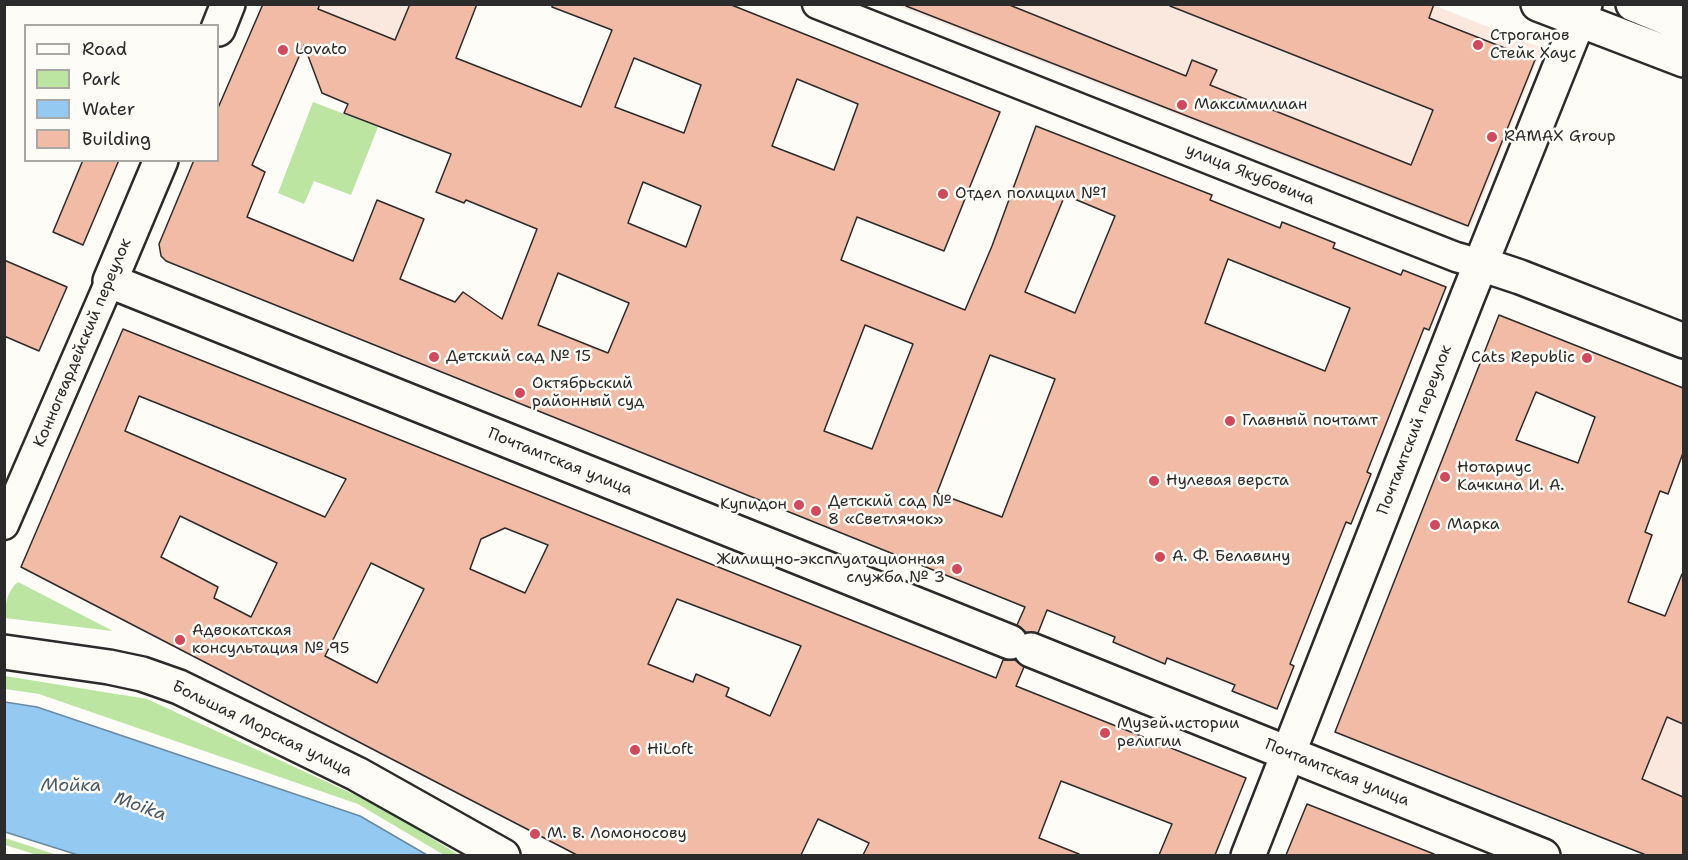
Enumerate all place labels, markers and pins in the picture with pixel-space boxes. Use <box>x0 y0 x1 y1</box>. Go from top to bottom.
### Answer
place label: Строганов Стейк Хаус <box>1490 26 1577 64</box>
marker: Строганов Стейк Хаус <box>1471 38 1485 52</box>
place label: Lovato <box>295 40 347 60</box>
marker: Lovato <box>276 43 290 57</box>
place label: Максимилиан <box>1194 95 1307 115</box>
marker: Максимилиан <box>1175 98 1189 112</box>
place label: RAMAX Group <box>1504 127 1616 147</box>
marker: RAMAX Group <box>1485 130 1499 144</box>
place label: Отдел полиции №1 <box>955 184 1107 204</box>
marker: Отдел полиции №1 <box>936 187 950 201</box>
place label: Детский сад № 15 <box>446 347 591 367</box>
place label: Cats Republic <box>1471 348 1575 368</box>
marker: Детский сад № 15 <box>427 350 441 364</box>
marker: Cats Republic <box>1580 351 1594 365</box>
place label: Октябрьский районный суд <box>532 374 644 412</box>
marker: Октябрьский районный суд <box>513 386 527 400</box>
place label: Главный почтамт <box>1242 411 1378 431</box>
marker: Главный почтамт <box>1223 414 1237 428</box>
place label: Нотариус Качкина И. А. <box>1457 458 1564 496</box>
marker: Нотариус Качкина И. А. <box>1438 470 1452 484</box>
place label: Нулевая верста <box>1166 471 1289 491</box>
marker: Нулевая верста <box>1147 474 1161 488</box>
place label: Детский сад № 8 «Светлячок» <box>828 492 951 530</box>
place label: Купидон <box>720 495 787 515</box>
marker: Купидон <box>792 498 806 512</box>
marker: Детский сад № 8 «Светлячок» <box>809 504 823 518</box>
place label: Марка <box>1447 515 1500 535</box>
marker: Марка <box>1428 518 1442 532</box>
place label: А. Ф. Белавину <box>1172 547 1290 567</box>
place label: Жилищно-эксплуатационная служба № 3 <box>717 550 945 588</box>
marker: А. Ф. Белавину <box>1153 550 1167 564</box>
marker: Жилищно-эксплуатационная служба № 3 <box>950 562 964 576</box>
place label: Адвокатская консультация № 95 <box>192 621 350 659</box>
marker: Адвокатская консультация № 95 <box>173 633 187 647</box>
place label: Музей истории религии <box>1117 714 1239 752</box>
marker: Музей истории религии <box>1098 726 1112 740</box>
place label: HiLoft <box>647 740 694 760</box>
marker: HiLoft <box>628 743 642 757</box>
place label: М. В. Ломоносову <box>547 824 687 844</box>
marker: М. В. Ломоносову <box>528 827 542 841</box>

